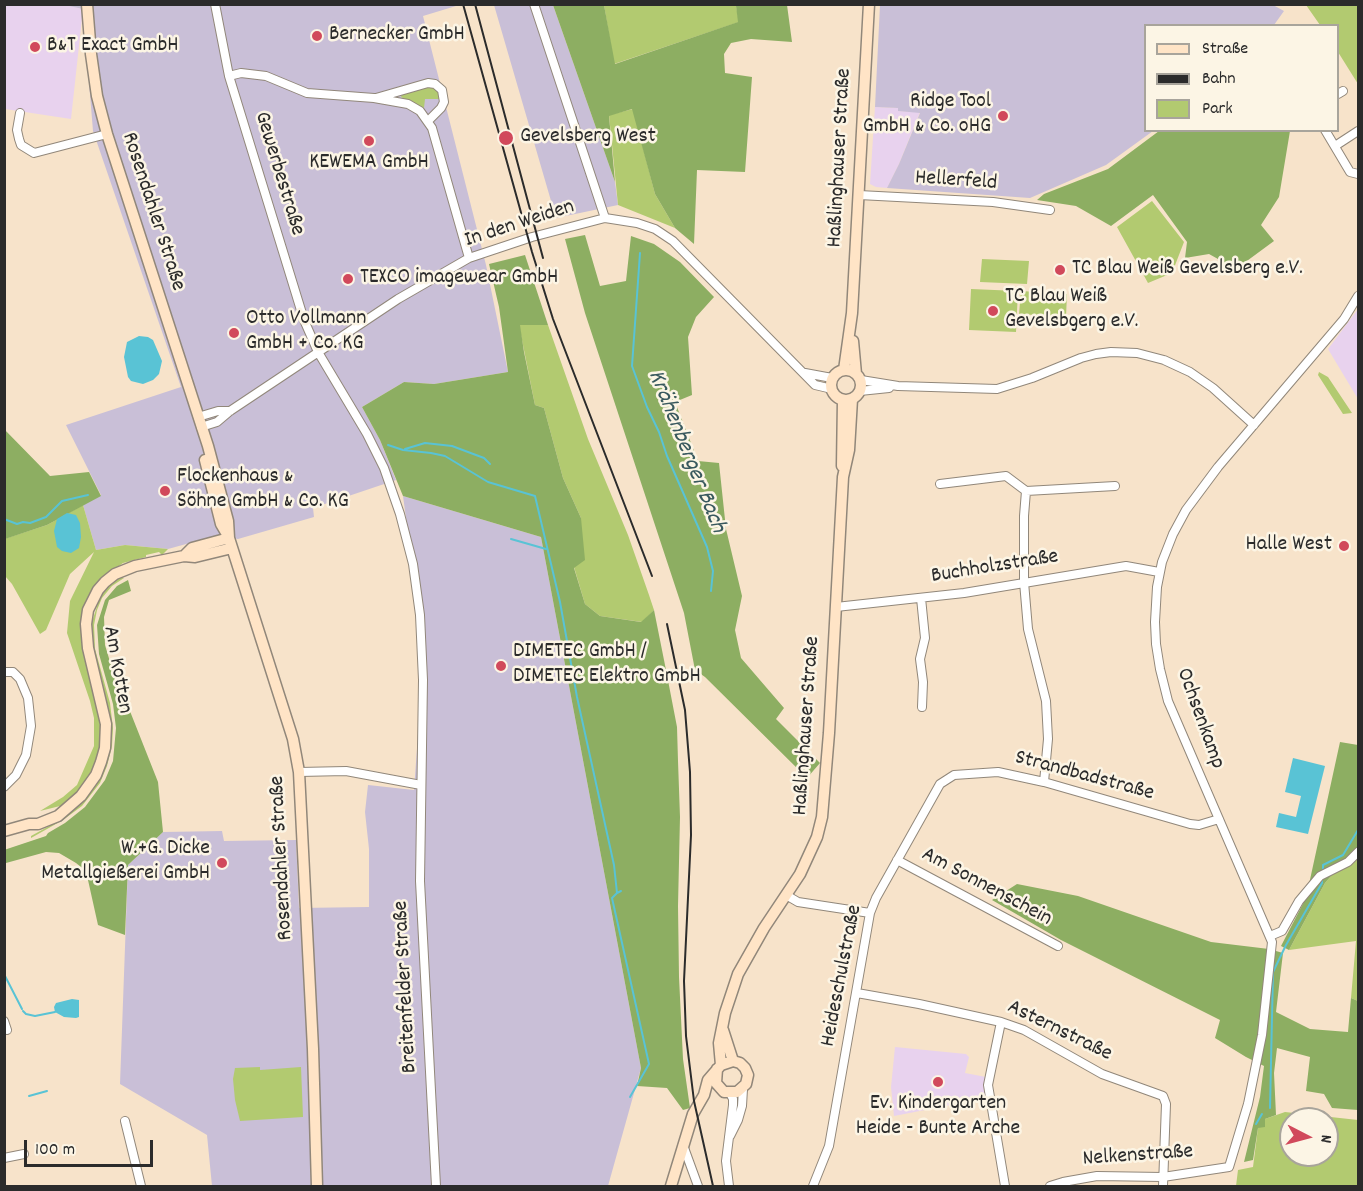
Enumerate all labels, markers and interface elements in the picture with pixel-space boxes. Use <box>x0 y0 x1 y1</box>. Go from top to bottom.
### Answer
place label: Bernecker GmbH <box>329 23 465 49</box>
legend <box>1144 24 1339 132</box>
marker: Bernecker GmbH <box>310 29 324 43</box>
place label: B&T Exact GmbH <box>47 34 178 60</box>
text: Straße <box>1202 37 1248 62</box>
marker: B&T Exact GmbH <box>28 40 42 54</box>
text: Bahn <box>1202 67 1236 92</box>
street label: Haßlinghauser Straße <box>823 68 859 248</box>
place label: Ridge Tool GmbH & Co. oHG <box>863 90 991 142</box>
text: Park <box>1202 97 1233 122</box>
street label: Gewerbestraße <box>247 109 309 239</box>
marker: Ridge Tool GmbH & Co. oHG <box>996 109 1010 123</box>
place label: Gevelsberg West <box>520 125 656 151</box>
marker: Gevelsberg West <box>497 129 515 147</box>
street label: Rosendahler Straße <box>114 130 190 294</box>
marker: KEWEMA GmbH <box>362 134 376 148</box>
place label: KEWEMA GmbH <box>309 151 429 177</box>
street label: Hellerfeld <box>914 166 998 198</box>
street label: In den Weiden <box>462 195 578 255</box>
place label: TC Blau Weiß Gevelsberg e.V. <box>1072 257 1303 283</box>
marker: TC Blau Weiß Gevelsberg e.V. <box>1053 263 1067 277</box>
place label: TEXCO imagewear GmbH <box>360 266 558 292</box>
marker: TEXCO imagewear GmbH <box>341 272 355 286</box>
place label: TC Blau Weiß Gevelsbgerg e.V. <box>1005 285 1138 336</box>
marker: TC Blau Weiß Gevelsbgerg e.V. <box>986 304 1000 318</box>
place label: Otto Vollmann GmbH + Co. KG <box>246 307 366 358</box>
marker: Otto Vollmann GmbH + Co. KG <box>227 326 241 340</box>
water label: Krähenberger Bach <box>639 366 731 538</box>
place label: Flockenhaus & Söhne GmbH & Co. KG <box>177 465 349 516</box>
marker: Flockenhaus & Söhne GmbH & Co. KG <box>158 484 172 498</box>
place label: Halle West <box>1246 533 1332 559</box>
marker: Halle West <box>1337 539 1351 553</box>
street label: Buchholzstraße <box>930 545 1060 591</box>
street label: Am Kotten <box>95 624 137 716</box>
street label: Haßlinghauser Straße <box>789 636 827 816</box>
place label: DIMETEC GmbH / DIMETEC Elektro GmbH <box>513 640 701 692</box>
marker: DIMETEC GmbH / DIMETEC Elektro GmbH <box>494 659 508 673</box>
street label: Ochsenkamp <box>1169 665 1229 773</box>
street label: Strandbadstraße <box>1012 746 1156 808</box>
street label: Rosendahler Straße <box>266 775 300 941</box>
place label: W.+G. Dicke Metallgießerei GmbH <box>41 837 210 888</box>
street label: Am Sonnenschein <box>916 843 1056 933</box>
marker: W.+G. Dicke Metallgießerei GmbH <box>215 856 229 870</box>
street label: Breitenfelder Straße <box>389 900 425 1074</box>
street label: Heideschulstraße <box>816 903 870 1049</box>
street label: Asternstraße <box>1002 995 1116 1069</box>
marker: Ev. Kindergarten Heide - Bunte Arche <box>931 1075 945 1089</box>
place label: Ev. Kindergarten Heide - Bunte Arche <box>856 1092 1020 1144</box>
north arrow <box>1279 1107 1339 1167</box>
scale bar <box>27 1128 156 1166</box>
text: N <box>1314 1134 1337 1144</box>
text: 100 m <box>35 1138 75 1163</box>
street label: Nelkenstraße <box>1082 1140 1194 1174</box>

